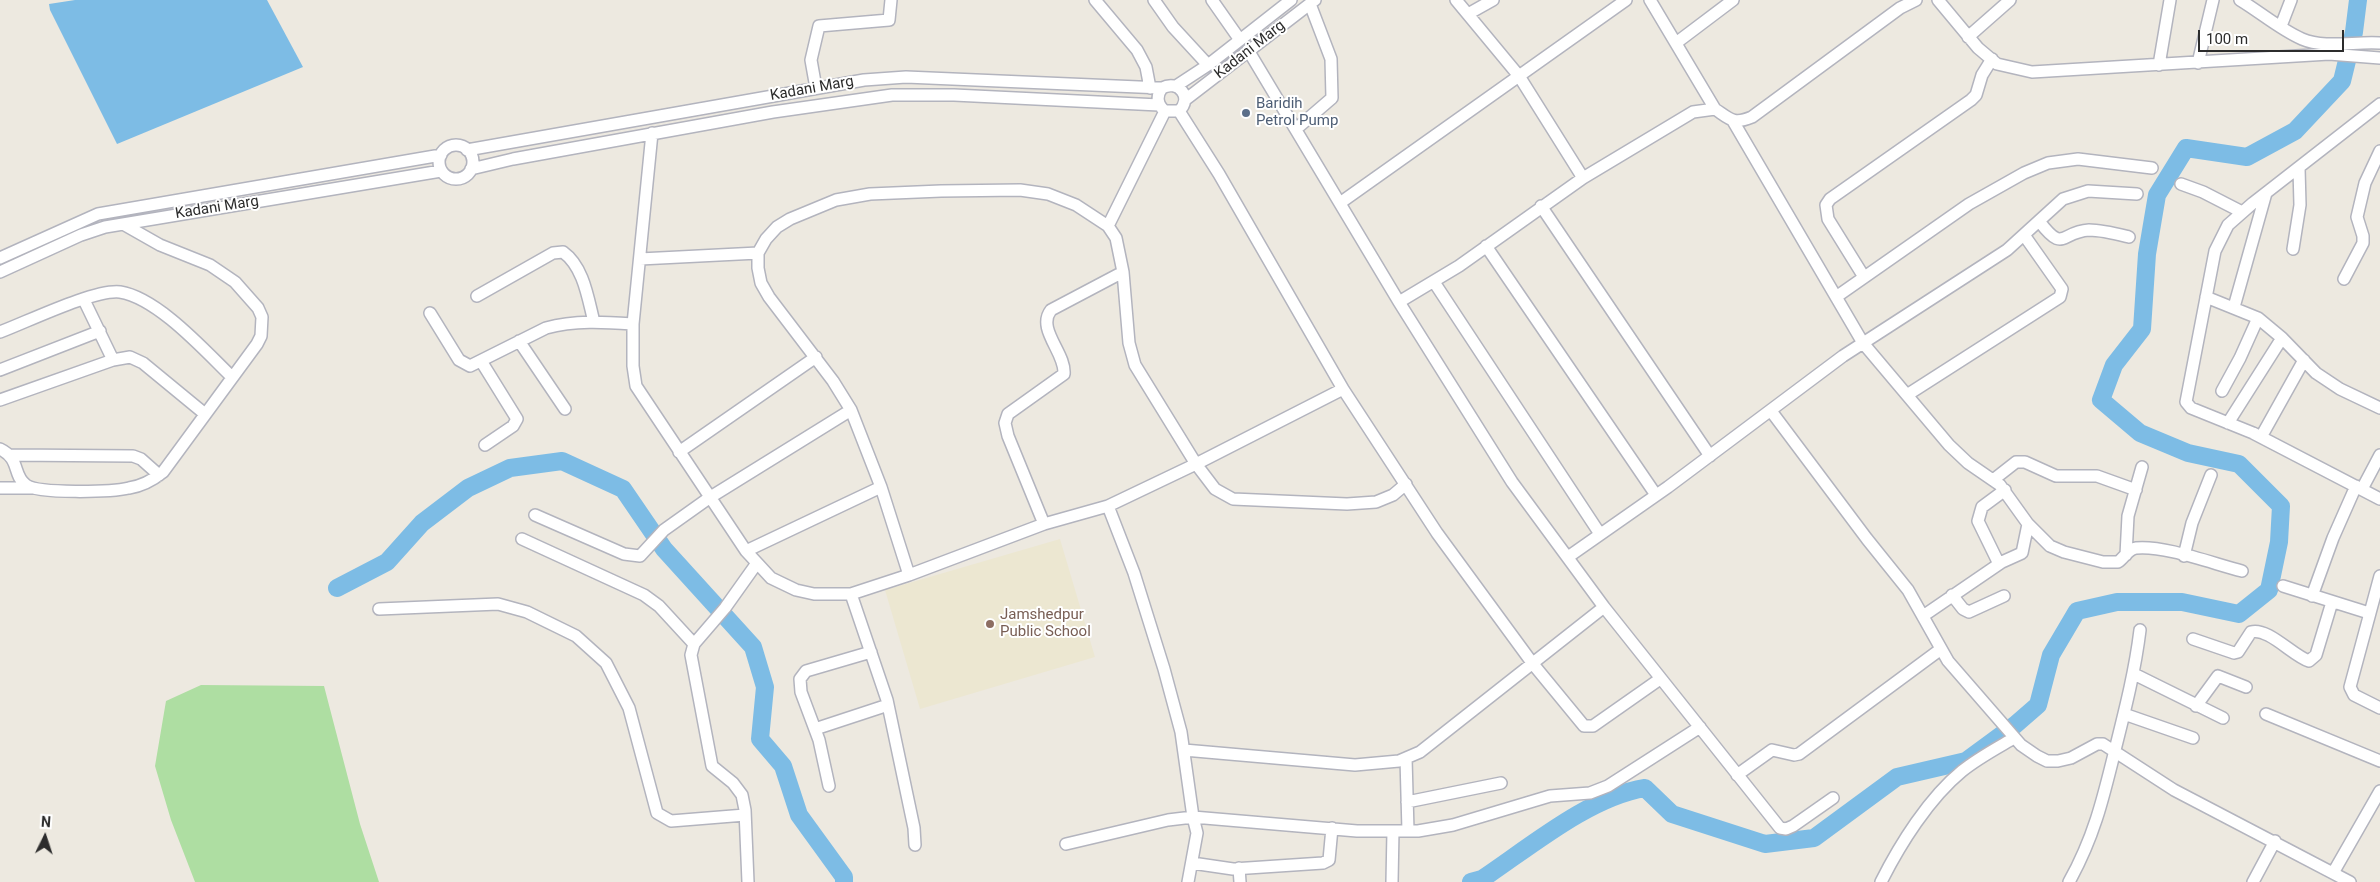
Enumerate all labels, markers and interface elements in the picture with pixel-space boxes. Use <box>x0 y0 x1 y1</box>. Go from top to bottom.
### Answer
street label: Kadani Marg <box>1211 17 1289 83</box>
scale bar <box>2200 20 2346 52</box>
text: 100 m <box>2206 30 2248 48</box>
street label: Kadani Marg <box>769 73 855 105</box>
place label: Baridih Petrol Pump <box>1256 95 1338 130</box>
marker: Baridih Petrol Pump <box>1240 107 1252 119</box>
street label: Kadani Marg <box>174 193 260 223</box>
place label: Jamshedpur Public School <box>1000 606 1091 641</box>
marker: Jamshedpur Public School <box>984 618 996 630</box>
north arrow <box>20 812 70 862</box>
text: N <box>41 814 52 830</box>

